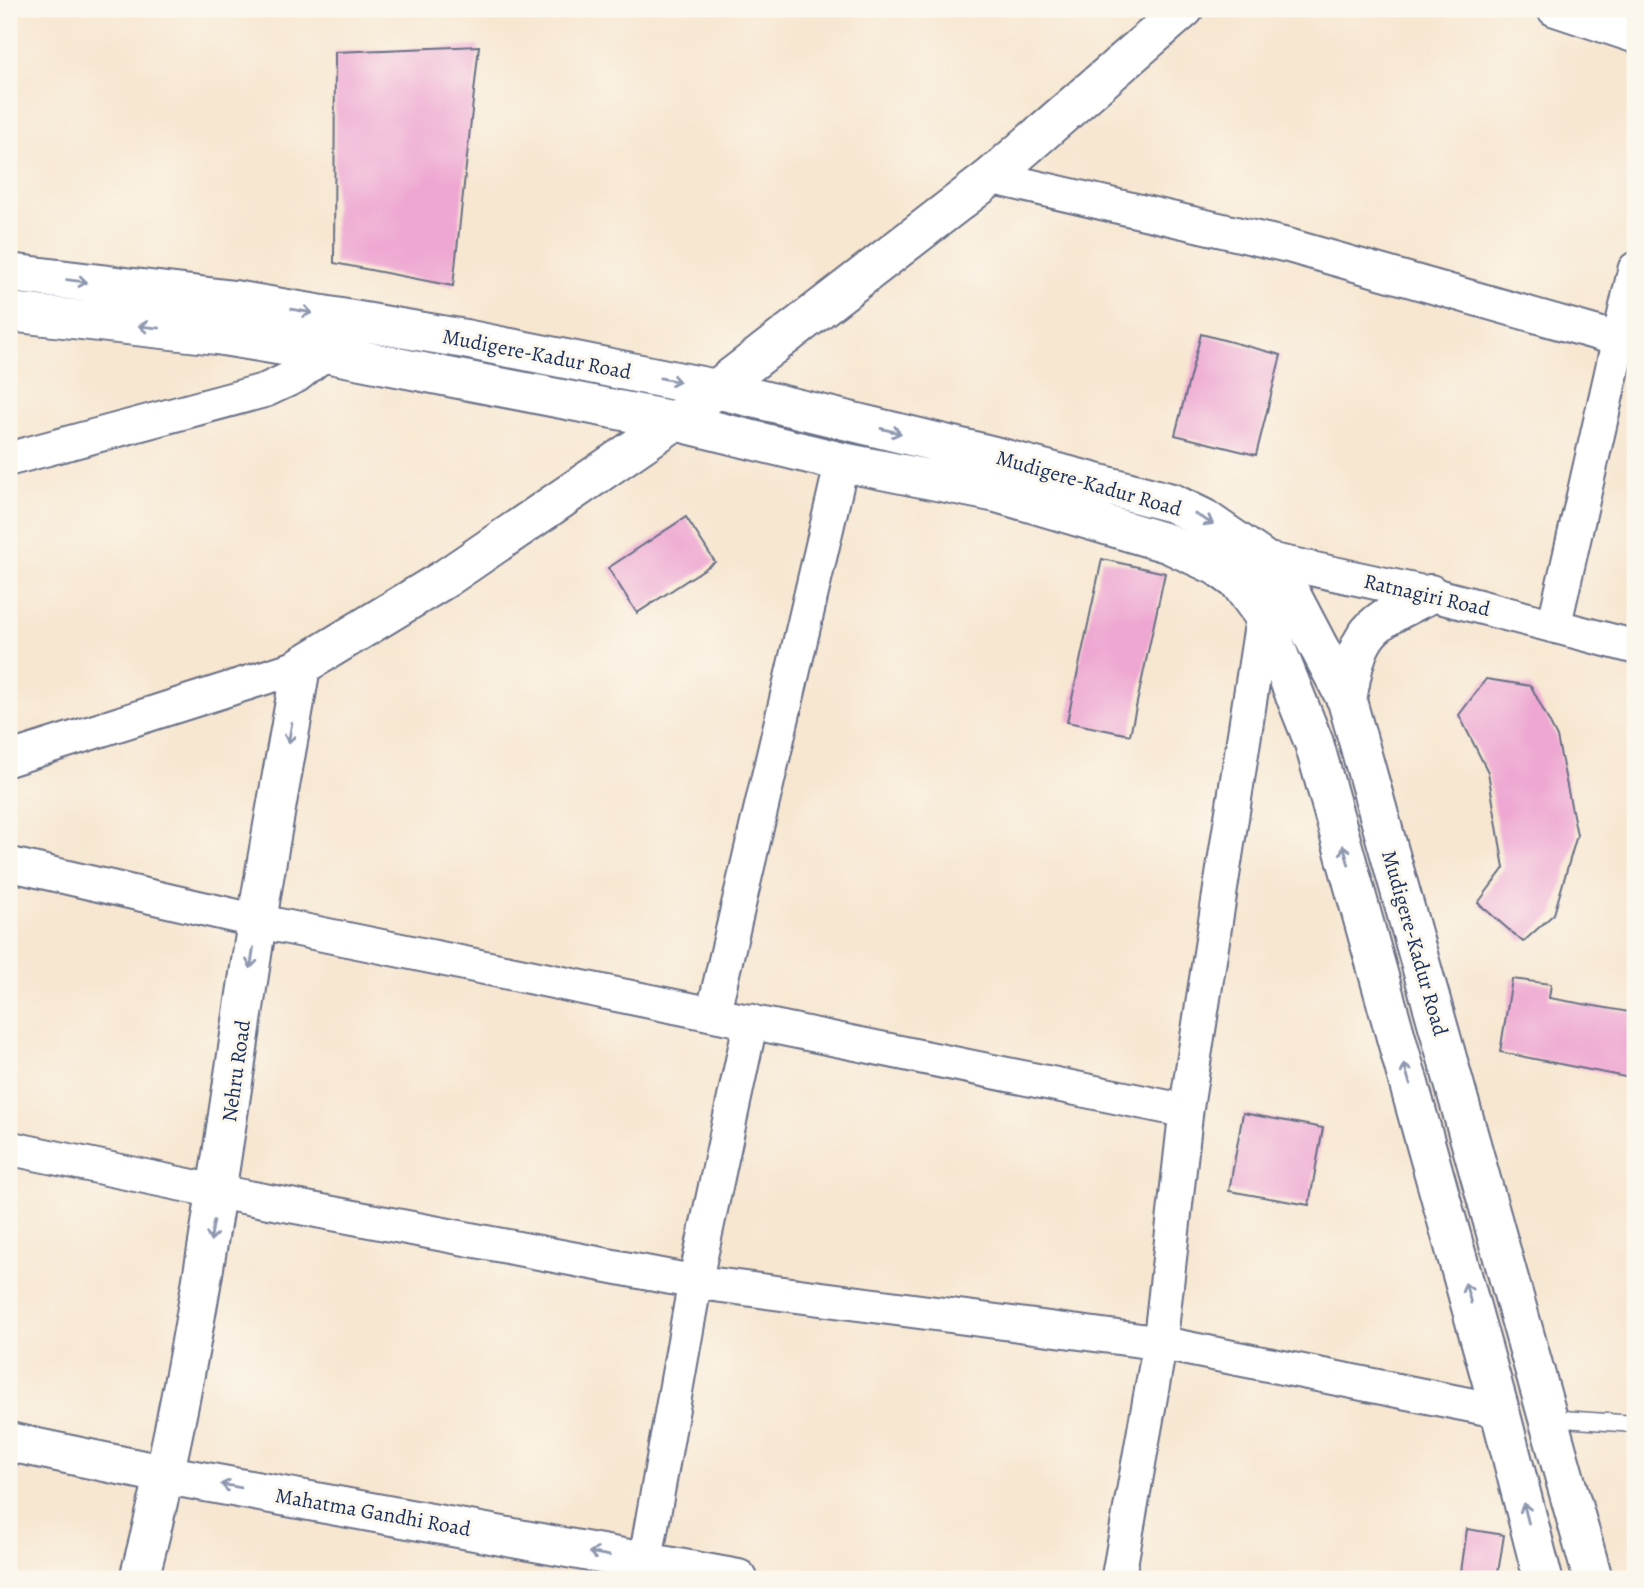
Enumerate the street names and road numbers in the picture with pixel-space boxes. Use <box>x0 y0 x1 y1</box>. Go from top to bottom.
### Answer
street label: Mudigere-Kadur Road <box>440 322 635 386</box>
street label: Mudigere-Kadur Road <box>993 443 1186 523</box>
street label: Ratnagiri Road <box>1361 567 1494 623</box>
street label: Mudigere-Kadur Road <box>1375 847 1455 1040</box>
street label: Nehru Road <box>215 1018 257 1124</box>
street label: Mahatma Gandhi Road <box>273 1481 474 1543</box>

